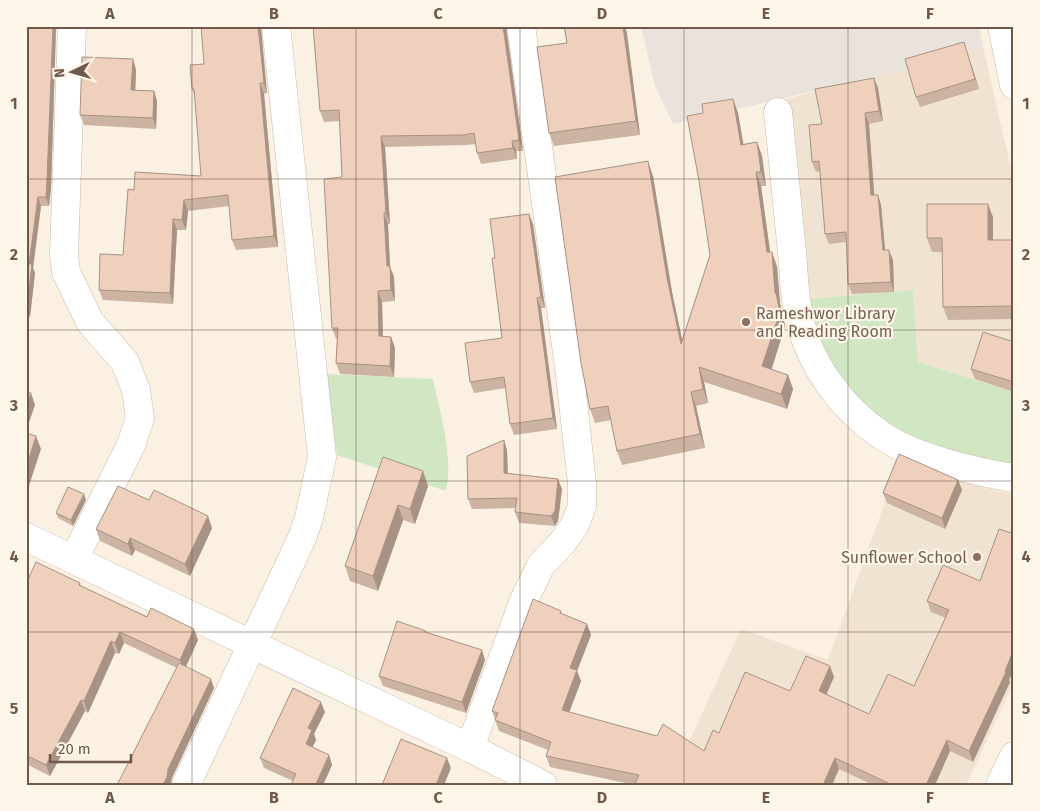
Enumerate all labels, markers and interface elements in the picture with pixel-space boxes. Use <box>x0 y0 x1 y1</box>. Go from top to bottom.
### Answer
text: A <box>104 4 115 23</box>
text: B <box>269 4 279 23</box>
text: C <box>433 4 443 23</box>
text: D <box>597 4 607 23</box>
text: E <box>762 4 770 23</box>
text: F <box>926 4 934 23</box>
north arrow <box>48 48 98 98</box>
text: N <box>51 68 68 78</box>
text: 1 <box>10 94 18 113</box>
text: 1 <box>1022 94 1030 113</box>
text: 2 <box>10 245 18 264</box>
text: 2 <box>1022 245 1030 264</box>
place label: Rameshwor Library and Reading Room <box>756 304 895 341</box>
marker: Rameshwor Library and Reading Room <box>740 316 752 328</box>
text: 3 <box>9 396 18 415</box>
text: 3 <box>1021 396 1030 415</box>
text: 4 <box>9 547 19 566</box>
text: 4 <box>1021 547 1031 566</box>
place label: Sunflower School <box>841 548 967 567</box>
marker: Sunflower School <box>971 551 983 563</box>
text: 5 <box>10 699 19 718</box>
text: 5 <box>1022 699 1031 718</box>
scale bar <box>50 731 131 763</box>
text: 20 m <box>58 740 91 758</box>
text: A <box>104 788 115 807</box>
text: B <box>269 788 279 807</box>
text: C <box>433 788 443 807</box>
text: D <box>597 788 607 807</box>
text: E <box>762 788 770 807</box>
text: F <box>926 788 934 807</box>

